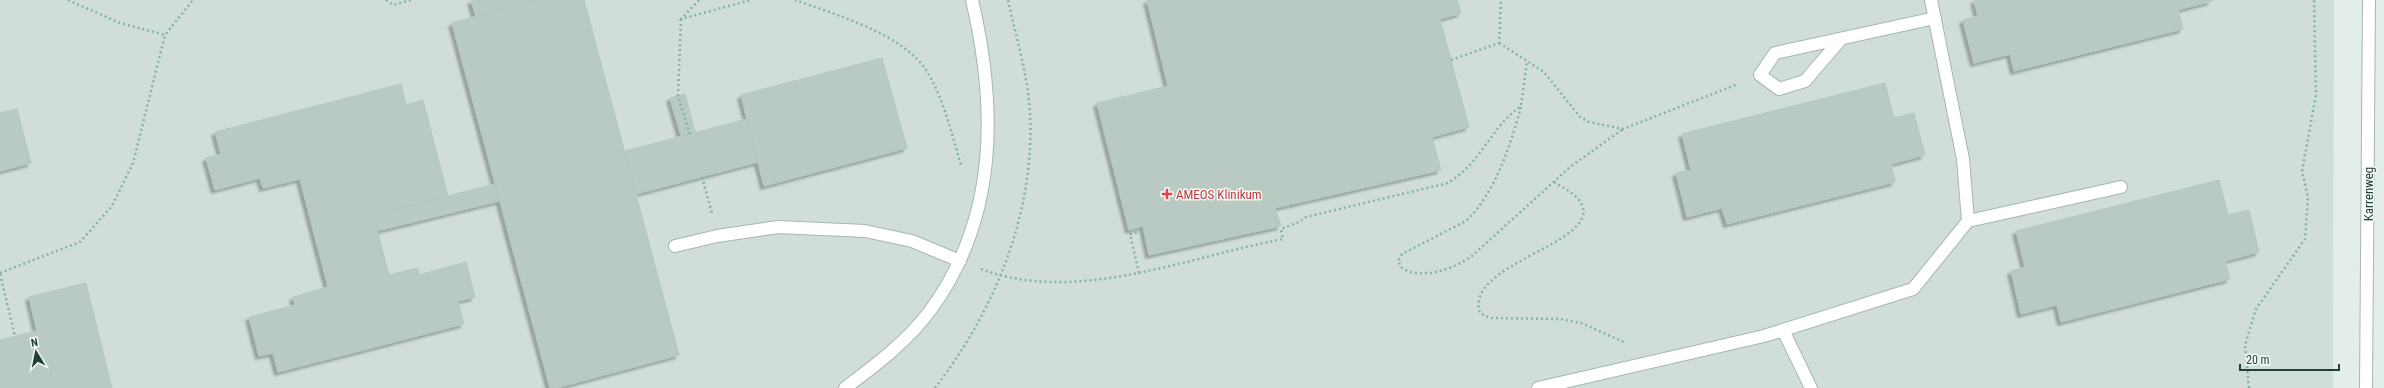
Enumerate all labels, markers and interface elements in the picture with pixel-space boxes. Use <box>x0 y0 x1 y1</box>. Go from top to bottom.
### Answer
street label: Karrenweg <box>2361 167 2376 221</box>
place label: AMEOS Klinikum <box>1176 187 1262 202</box>
marker: AMEOS Klinikum <box>1161 188 1173 200</box>
north arrow <box>16 332 56 372</box>
text: N <box>30 336 39 350</box>
scale bar <box>2240 346 2339 372</box>
text: 20 m <box>2246 353 2270 367</box>

